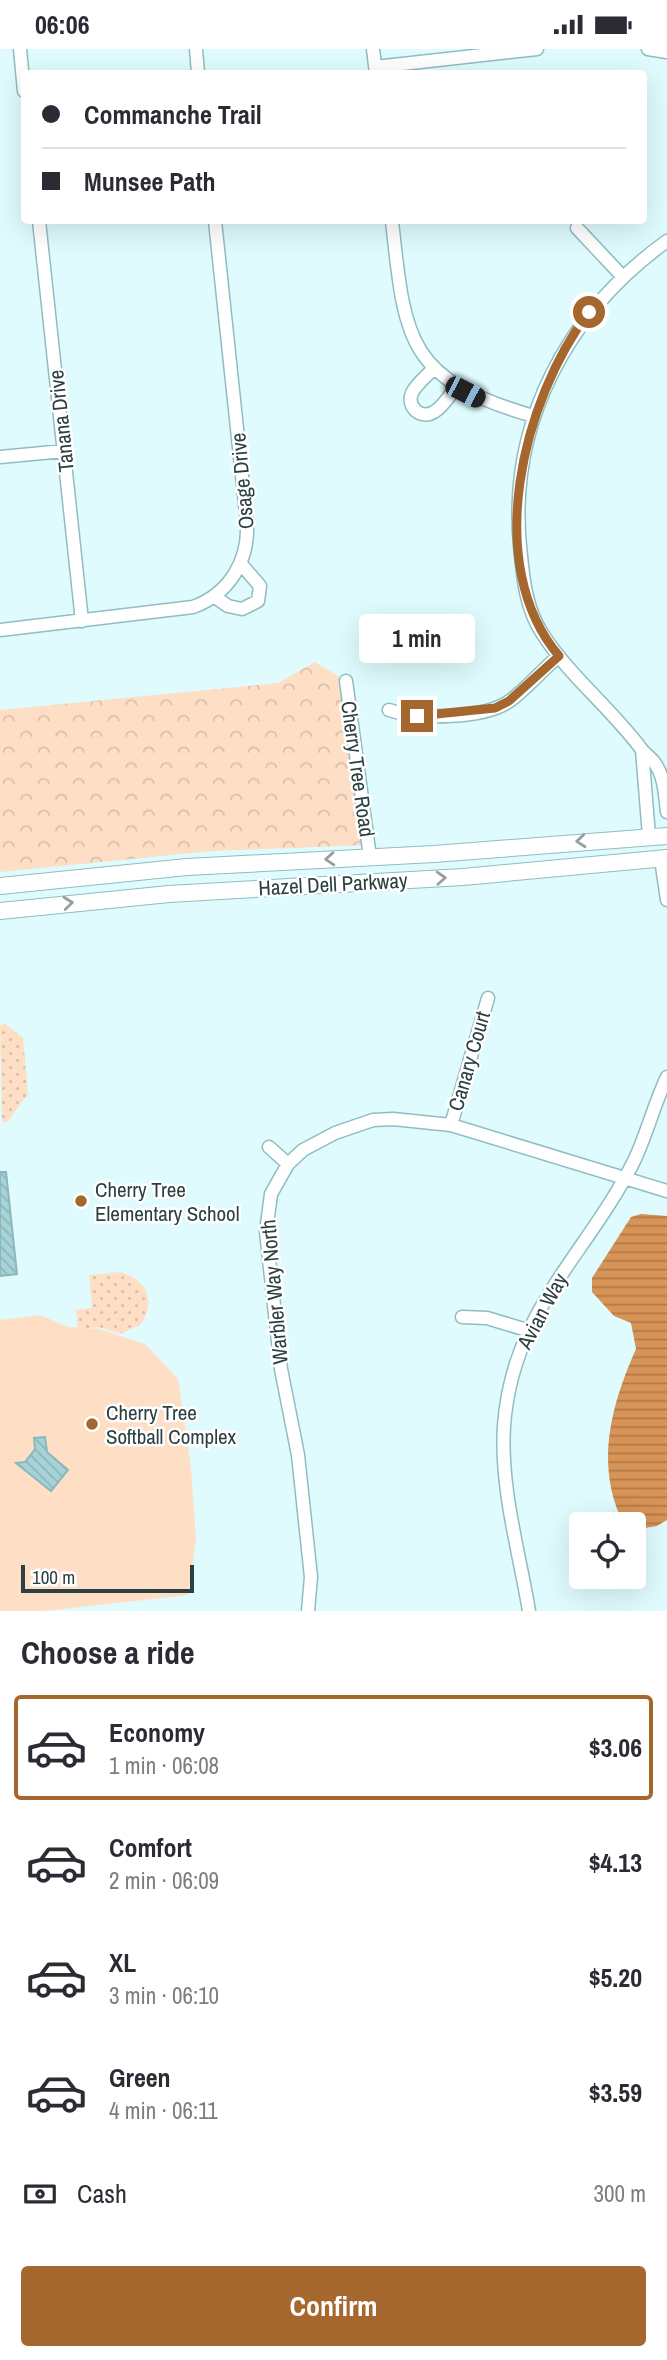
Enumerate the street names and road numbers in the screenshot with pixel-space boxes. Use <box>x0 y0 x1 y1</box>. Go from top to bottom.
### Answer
street label: Tanana Drive <box>41 368 81 474</box>
street label: Osage Drive <box>223 432 261 530</box>
street label: Cherry Tree Road <box>334 699 382 839</box>
street label: Hazel Dell Parkway <box>258 866 409 902</box>
street label: Canary Court <box>441 1008 497 1114</box>
street label: Warbler Way North <box>253 1218 295 1366</box>
street label: Avian Way <box>509 1267 574 1355</box>

